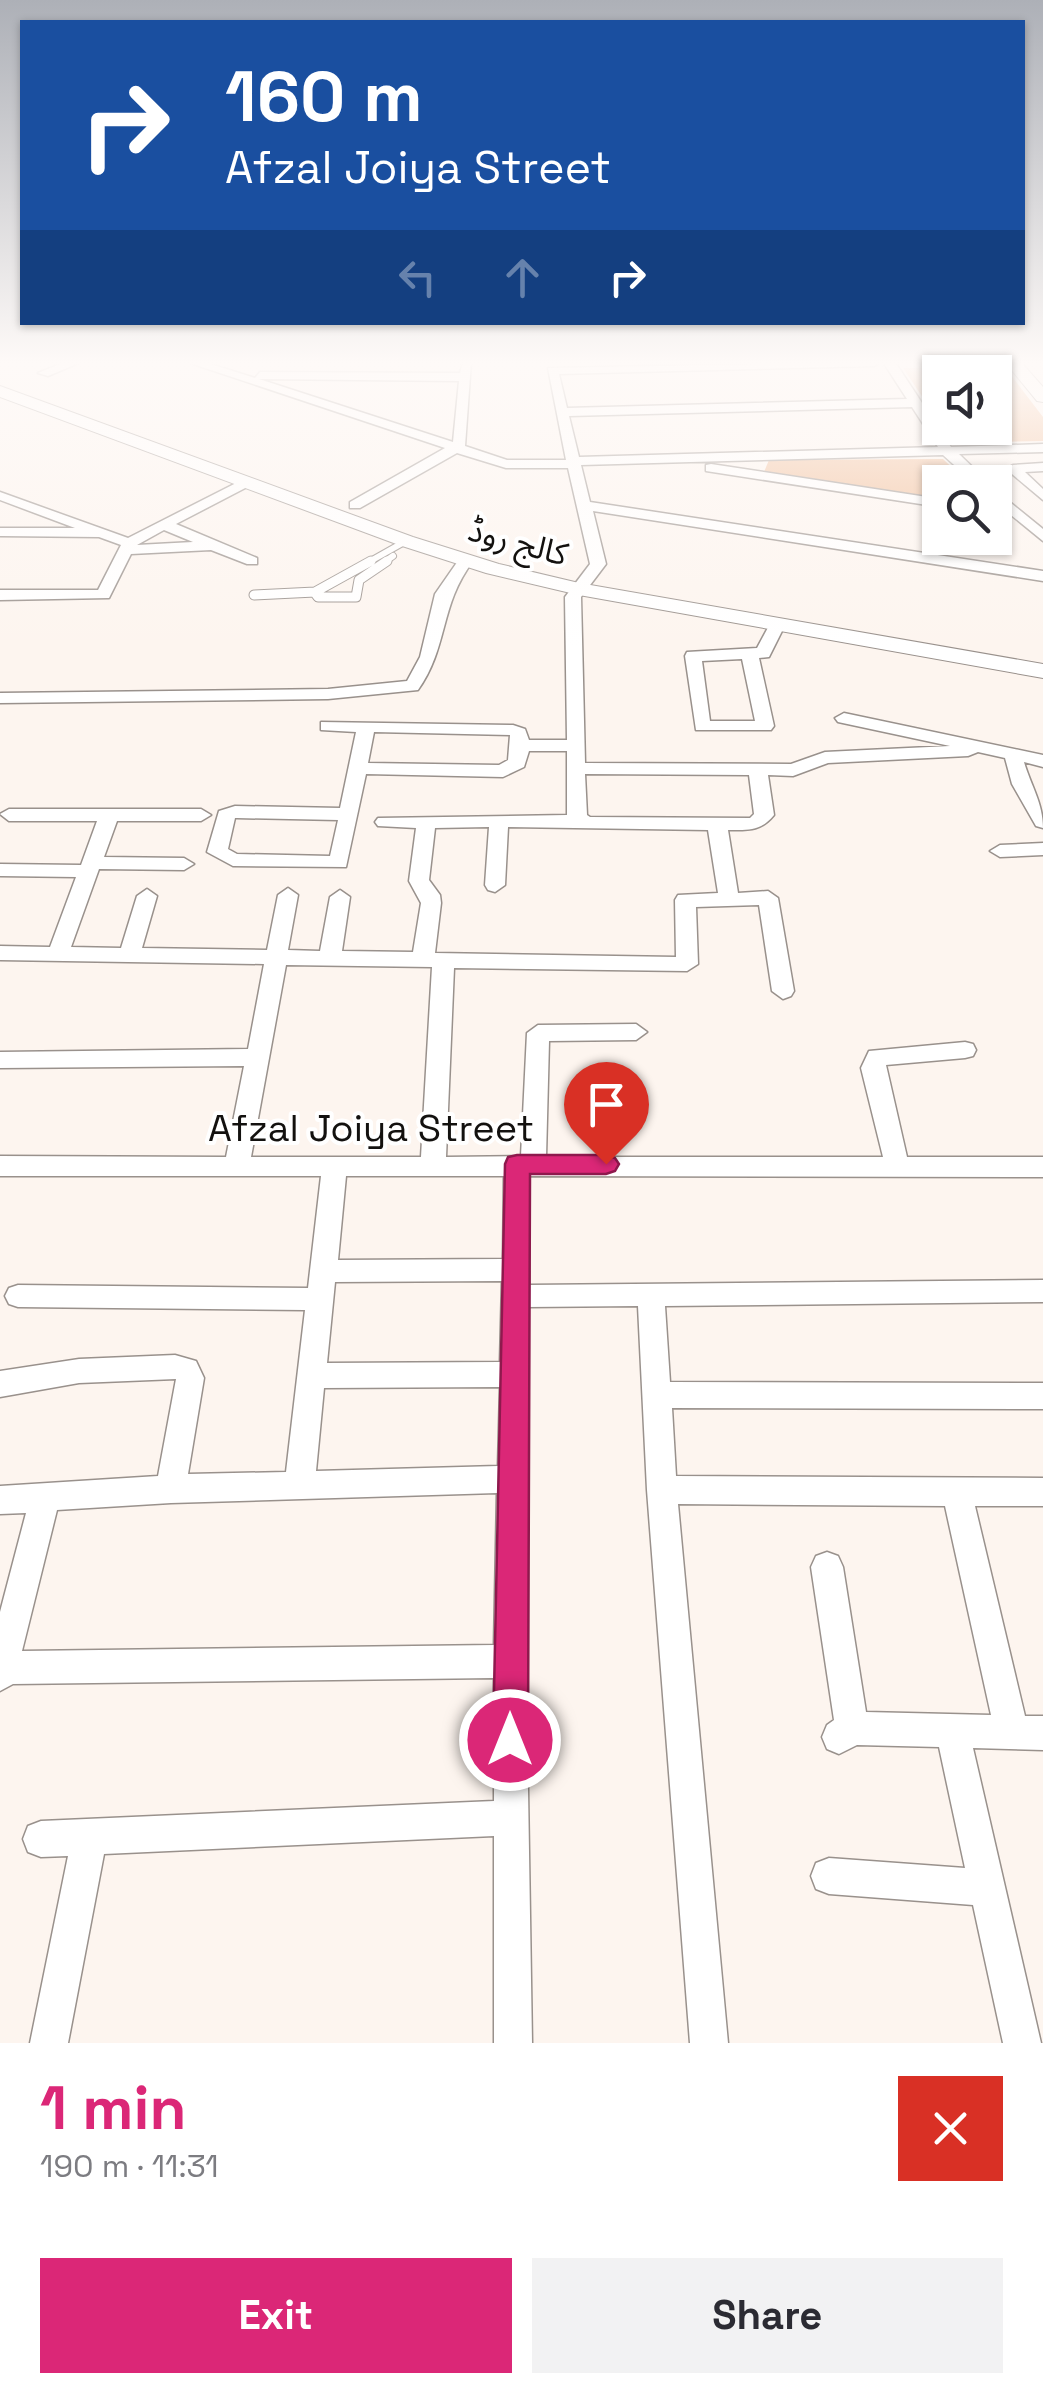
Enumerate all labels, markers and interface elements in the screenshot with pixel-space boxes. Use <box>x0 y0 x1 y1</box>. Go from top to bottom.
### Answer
text: 160 m <box>225 52 423 141</box>
icon: right <box>60 60 190 190</box>
text: Afzal Joiya Street <box>225 139 611 196</box>
icon: left <box>390 250 445 305</box>
icon: ahead <box>495 250 550 305</box>
icon: right <box>600 250 655 305</box>
map controls <box>922 355 1012 555</box>
button: sound <box>922 355 1012 445</box>
button: search <box>922 465 1012 555</box>
street label: کالج روڈ <box>463 510 573 578</box>
pin <box>564 1062 649 1165</box>
icon: arrive <box>579 1077 634 1132</box>
street label: Afzal Joiya Street <box>208 1104 534 1152</box>
position arrow <box>458 1688 562 1792</box>
text: 1 min <box>40 2070 187 2147</box>
button: close <box>898 2076 1003 2181</box>
text: 190 m · 11:31 <box>40 2146 219 2186</box>
button: Exit <box>40 2258 512 2373</box>
button: Share <box>532 2258 1003 2373</box>

